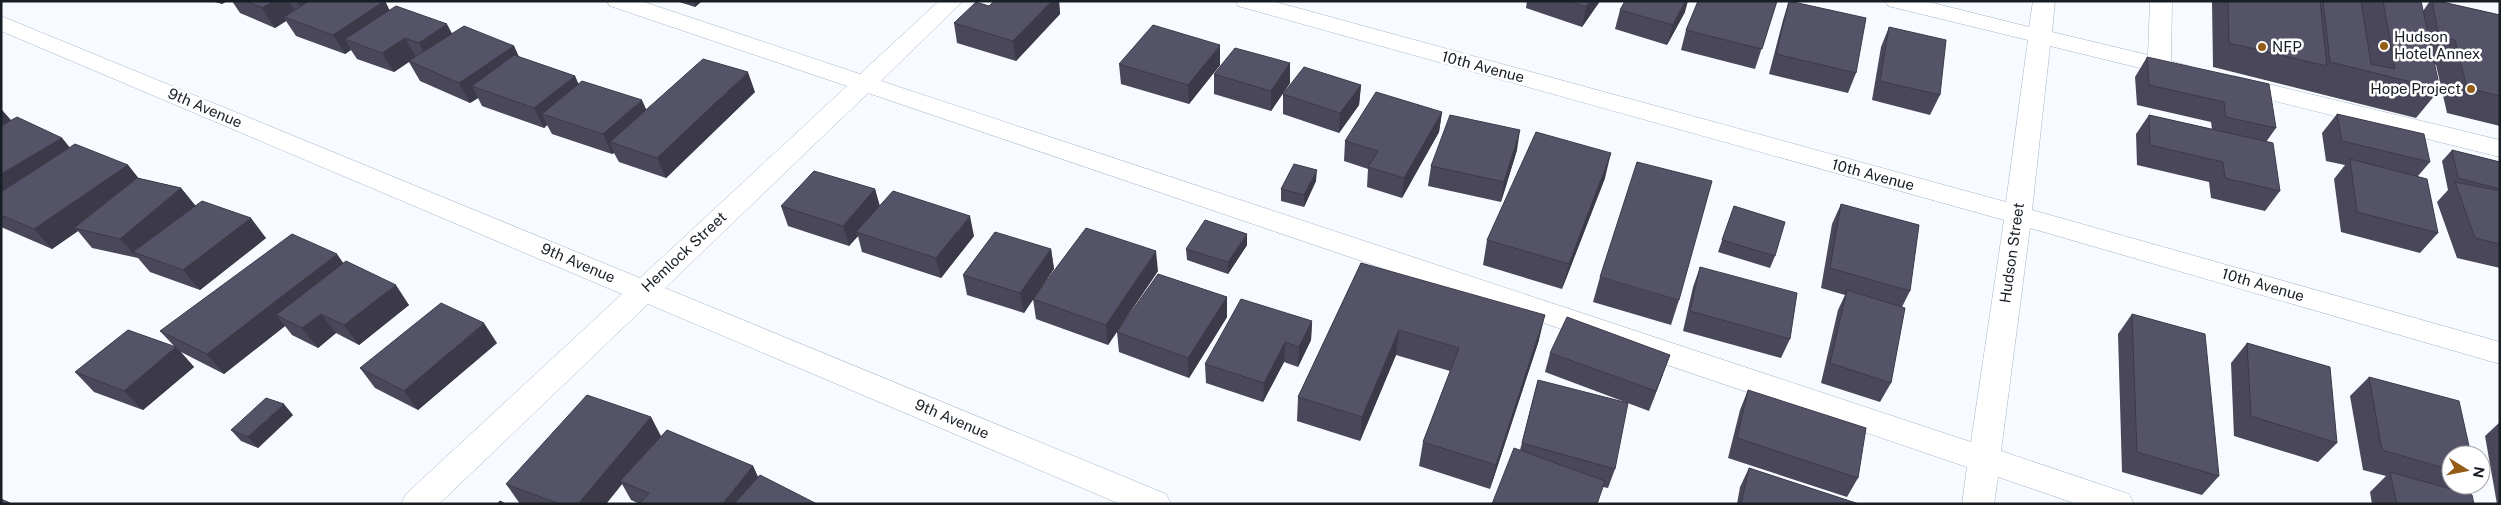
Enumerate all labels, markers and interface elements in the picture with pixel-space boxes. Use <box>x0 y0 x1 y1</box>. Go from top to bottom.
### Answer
place label: Hudson Hotel Annex <box>2394 28 2480 62</box>
place label: NFP <box>2272 38 2302 55</box>
marker: Hudson Hotel Annex <box>2378 40 2390 52</box>
marker: NFP <box>2256 41 2268 53</box>
street label: 10th Avenue <box>1440 47 1526 86</box>
place label: Hope Project <box>2370 80 2461 97</box>
marker: Hope Project <box>2465 83 2477 95</box>
street label: 9th Avenue <box>166 84 245 131</box>
street label: 10th Avenue <box>1830 155 1916 194</box>
street label: Hudson Street <box>1996 201 2027 304</box>
street label: Hemlock Street <box>638 208 730 295</box>
street label: 9th Avenue <box>539 239 618 286</box>
street label: 10th Avenue <box>2220 265 2306 304</box>
street label: 9th Avenue <box>913 395 992 442</box>
north arrow <box>2441 445 2491 495</box>
text: N <box>2470 465 2488 479</box>

